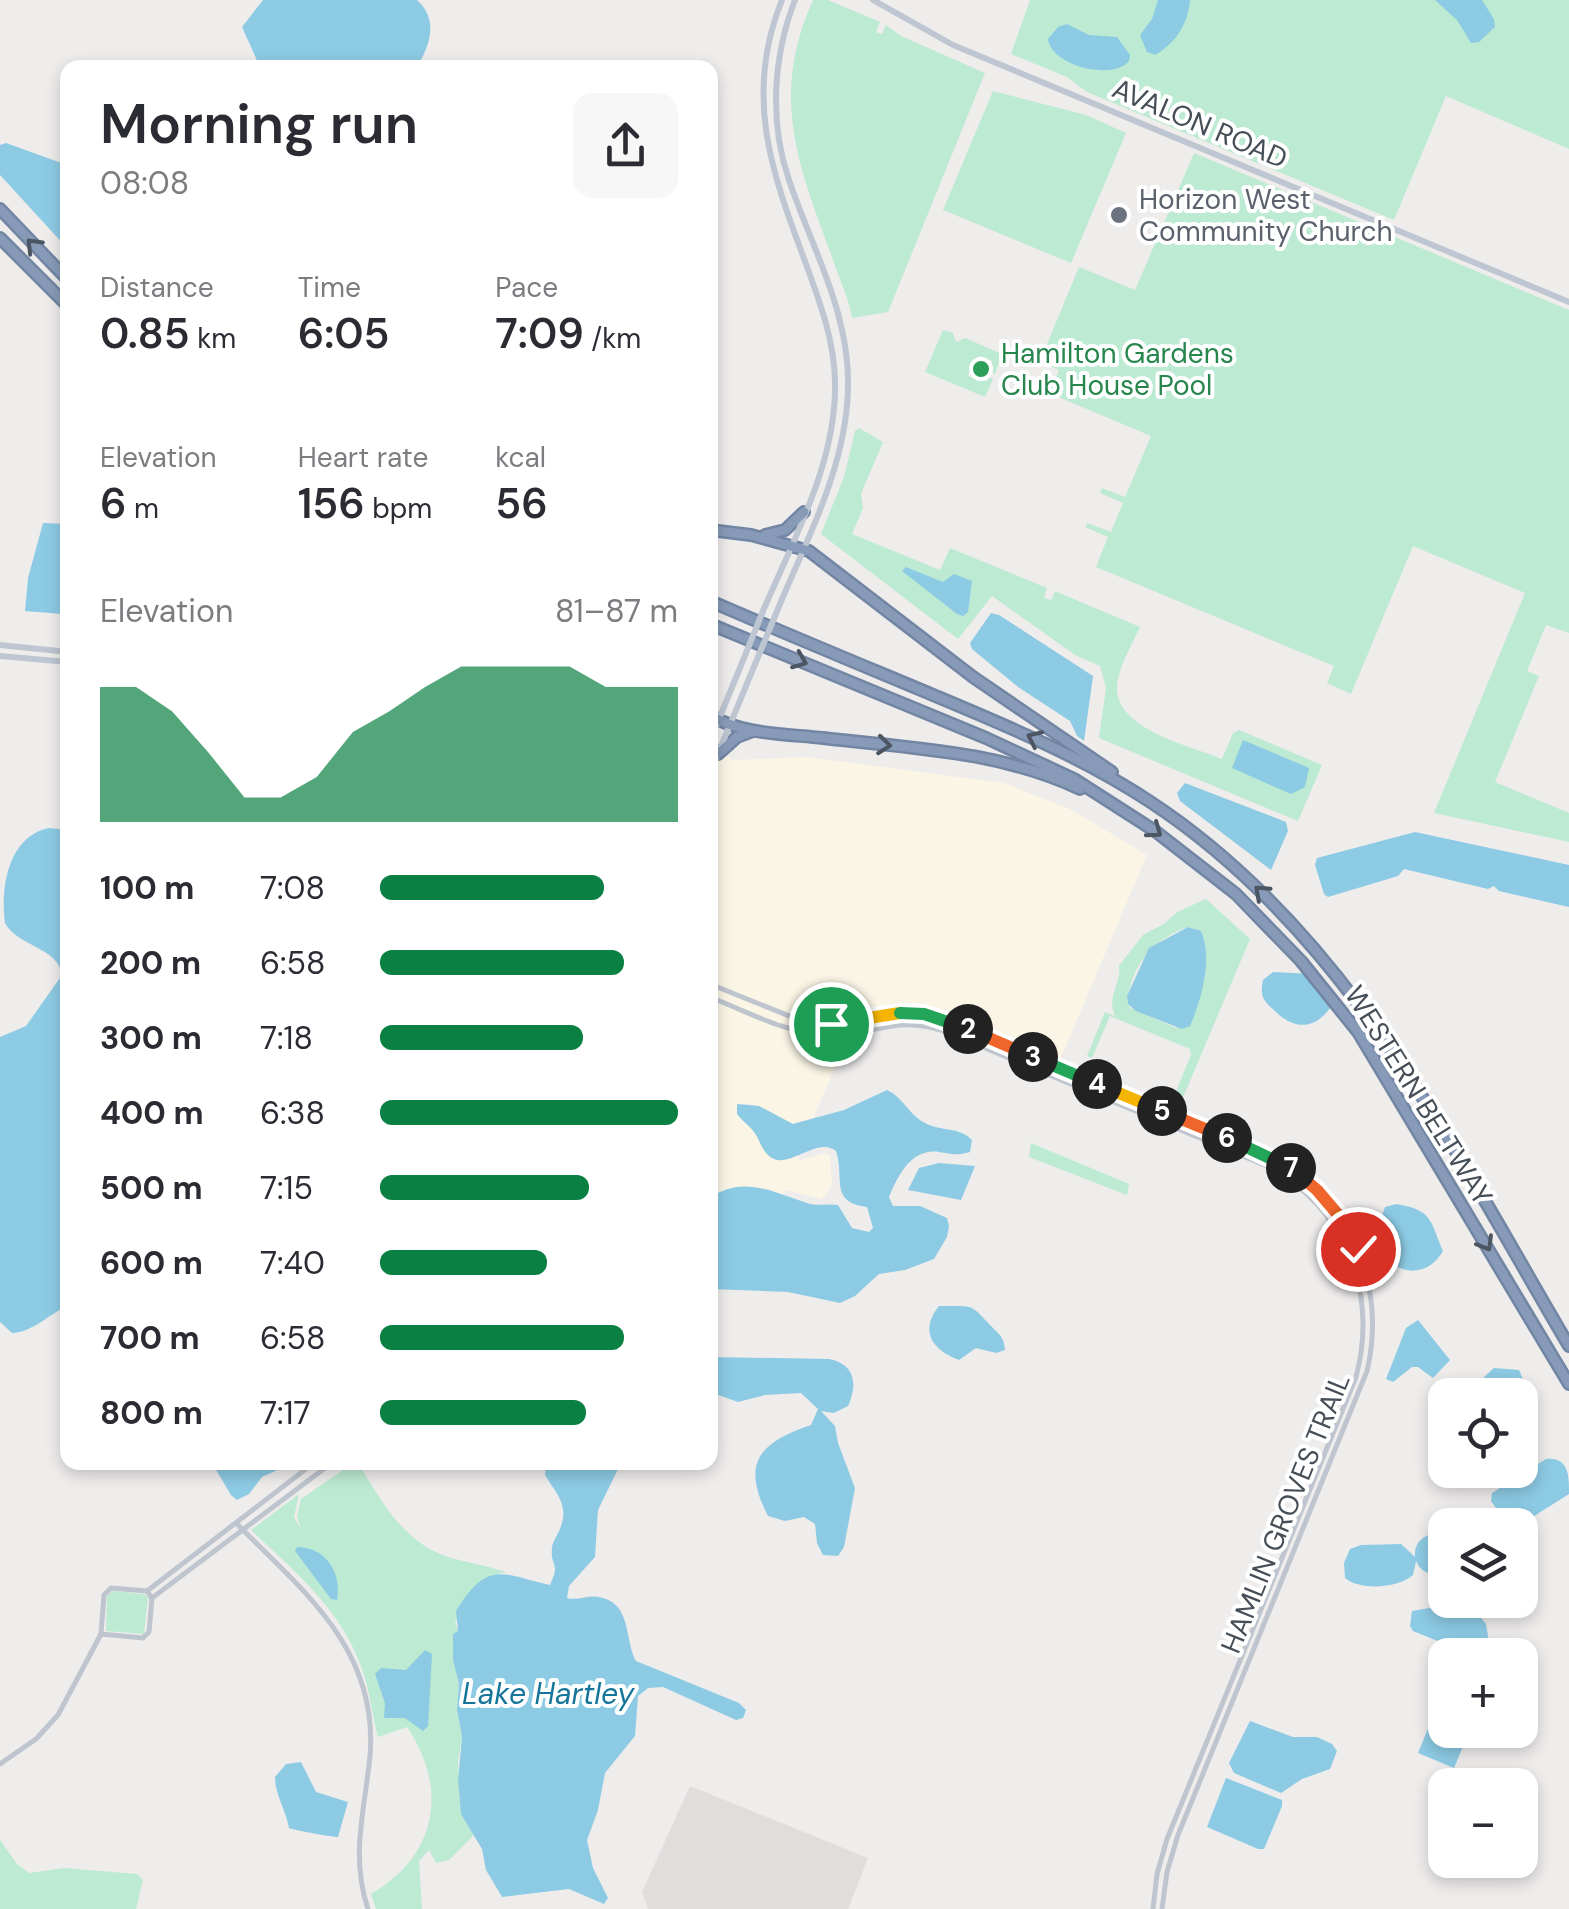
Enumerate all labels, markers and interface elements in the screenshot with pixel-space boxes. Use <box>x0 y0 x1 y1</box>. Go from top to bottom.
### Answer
street label: AVALON ROAD <box>1107 70 1293 177</box>
text: Morning run <box>100 88 418 160</box>
button: share <box>573 93 678 198</box>
text: 08:08 <box>100 162 189 204</box>
place label: Horizon West Community Church <box>1139 181 1393 250</box>
marker: Horizon West Community Church <box>1108 204 1130 226</box>
one-way arrow <box>27 239 45 257</box>
text: Distance <box>100 269 214 306</box>
text: Time <box>298 269 361 306</box>
text: Pace <box>495 269 558 306</box>
text: 0.85 <box>100 306 190 361</box>
text: 6:05 <box>298 306 390 361</box>
text: 7:09 <box>495 306 584 361</box>
text: km <box>190 320 236 357</box>
text: /km <box>584 320 641 357</box>
place label: Hamilton Gardens Club House Pool <box>1001 335 1234 404</box>
marker: Hamilton Gardens Club House Pool <box>970 358 992 380</box>
text: Elevation <box>100 439 217 476</box>
text: Heart rate <box>298 439 428 476</box>
text: kcal <box>495 439 546 476</box>
text: 6 <box>100 476 127 531</box>
text: 156 <box>298 476 365 531</box>
text: 56 <box>495 476 548 531</box>
text: m <box>127 490 159 527</box>
text: bpm <box>365 490 432 527</box>
text: Elevation <box>100 590 233 632</box>
text: 81–87 m <box>555 590 678 632</box>
one-way arrow <box>790 650 808 670</box>
one-way arrow <box>1026 731 1044 751</box>
one-way arrow <box>876 734 892 755</box>
one-way arrow <box>1144 819 1163 837</box>
text: 100 m <box>100 867 194 909</box>
text: 7:08 <box>260 867 325 909</box>
one-way arrow <box>1254 886 1273 904</box>
text: 200 m <box>100 942 201 984</box>
text: 6:58 <box>260 942 326 984</box>
street label: WESTERN BELTWAY <box>1336 979 1501 1212</box>
pin <box>789 982 874 1067</box>
icon: arrive <box>804 997 859 1052</box>
pin: 2 <box>943 1004 993 1054</box>
text: 2 <box>960 1010 976 1047</box>
text: 300 m <box>100 1017 202 1059</box>
text: 7:18 <box>260 1017 313 1059</box>
pin: 3 <box>1008 1032 1058 1082</box>
text: 3 <box>1025 1038 1041 1075</box>
pin: 4 <box>1072 1059 1122 1109</box>
text: 4 <box>1088 1065 1106 1102</box>
pin: 5 <box>1137 1086 1187 1136</box>
text: 400 m <box>100 1092 204 1134</box>
text: 6:38 <box>260 1092 325 1134</box>
text: 5 <box>1153 1092 1171 1129</box>
pin: 6 <box>1202 1113 1252 1163</box>
text: 6 <box>1218 1119 1236 1156</box>
pin: 7 <box>1266 1143 1316 1193</box>
text: 7 <box>1283 1149 1299 1186</box>
text: 500 m <box>100 1167 203 1209</box>
text: 7:15 <box>260 1167 313 1209</box>
pin <box>1316 1207 1401 1292</box>
icon: check <box>1331 1222 1386 1277</box>
one-way arrow <box>1474 1233 1493 1251</box>
text: 600 m <box>100 1242 203 1284</box>
text: 7:40 <box>260 1242 325 1284</box>
text: 700 m <box>100 1317 200 1359</box>
text: 6:58 <box>260 1317 326 1359</box>
street label: HAMLIN GROVES TRAIL <box>1212 1368 1359 1659</box>
map controls <box>1428 1378 1538 1878</box>
button: locate <box>1428 1378 1538 1488</box>
text: 800 m <box>100 1392 203 1434</box>
text: 7:17 <box>260 1392 311 1434</box>
button: layers <box>1428 1508 1538 1618</box>
button: + <box>1428 1638 1538 1748</box>
water label: Lake Hartley <box>462 1674 635 1713</box>
button: − <box>1428 1768 1538 1878</box>

